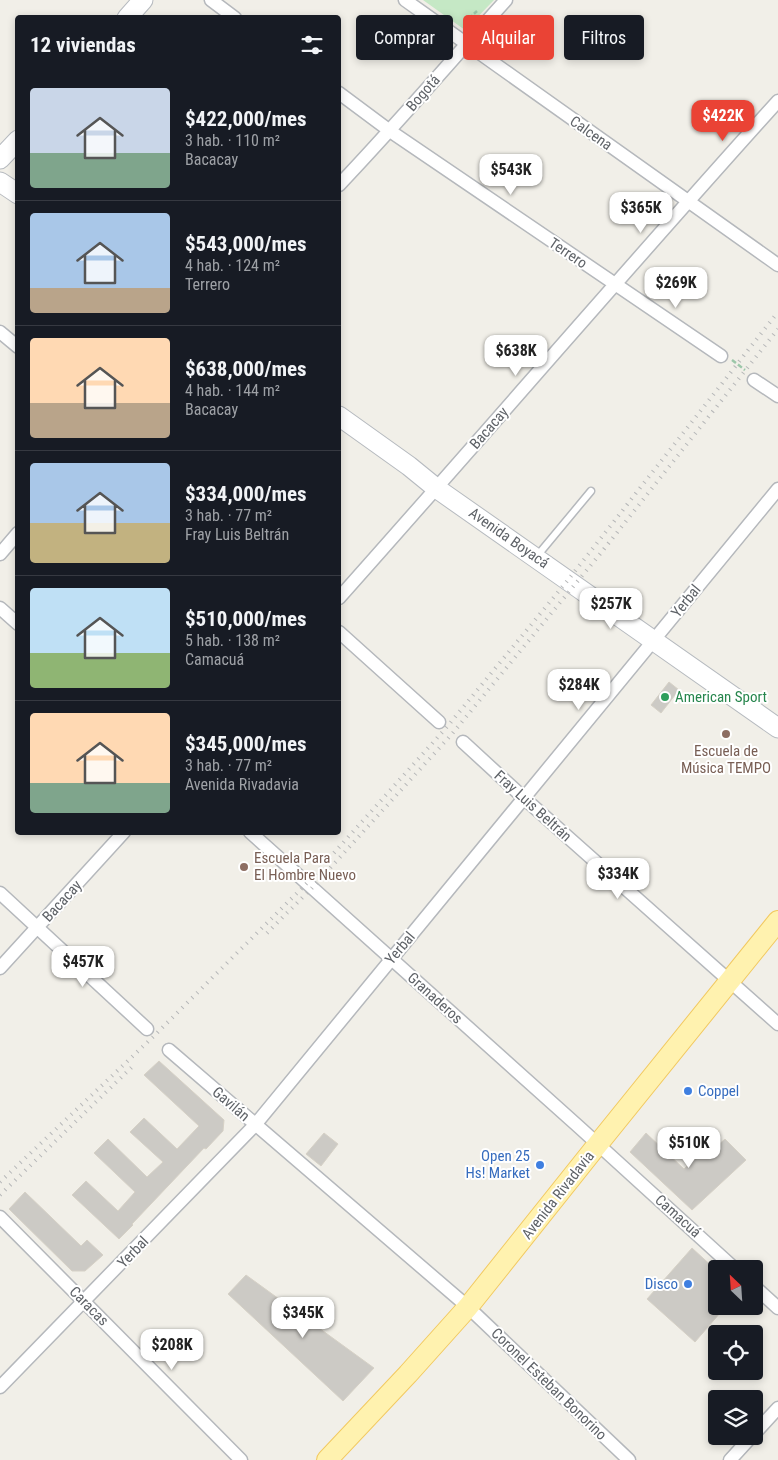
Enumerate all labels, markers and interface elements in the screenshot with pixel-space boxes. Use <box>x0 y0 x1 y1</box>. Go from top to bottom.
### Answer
chip: Comprar <box>356 15 453 60</box>
chip: Alquilar <box>463 15 554 60</box>
chip: Filtros <box>564 15 644 60</box>
icon: filters <box>298 31 326 59</box>
text: 12 viviendas <box>30 33 136 57</box>
street label: Bogotá <box>402 71 444 115</box>
pin: $422K <box>688 100 758 142</box>
text: $422K <box>702 106 744 125</box>
text: $422,000/mes <box>185 107 307 131</box>
icon: home <box>70 108 130 168</box>
street label: Calcena <box>566 112 616 154</box>
text: 3 hab. · 110 m² <box>185 131 280 150</box>
text: Bacacay <box>185 150 238 169</box>
pin: $543K <box>476 154 546 196</box>
text: $543K <box>490 160 532 179</box>
pin: $365K <box>606 192 676 234</box>
text: $365K <box>620 198 662 217</box>
text: $543,000/mes <box>185 232 307 256</box>
icon: home <box>70 233 130 293</box>
street label: Terrero <box>546 234 590 272</box>
text: 4 hab. · 124 m² <box>185 256 280 275</box>
pin: $269K <box>641 266 711 309</box>
text: $269K <box>655 273 697 292</box>
text: Terrero <box>185 275 230 294</box>
pin: $638K <box>481 334 551 377</box>
text: $638K <box>495 341 537 360</box>
text: $638,000/mes <box>185 357 307 381</box>
icon: home <box>70 358 130 418</box>
text: 4 hab. · 144 m² <box>185 381 280 400</box>
text: Bacacay <box>185 400 238 419</box>
street label: Bacacay <box>466 403 512 453</box>
text: $334,000/mes <box>185 482 307 506</box>
icon: home <box>70 483 130 543</box>
street label: Avenida Boyacá <box>466 504 552 572</box>
text: 3 hab. · 77 m² <box>185 506 272 525</box>
text: Fray Luis Beltrán <box>185 525 289 544</box>
street label: Yerbal <box>667 581 705 621</box>
pin: $257K <box>576 588 646 630</box>
text: $257K <box>590 594 632 613</box>
text: $510,000/mes <box>185 607 307 631</box>
icon: home <box>70 608 130 668</box>
text: 5 hab. · 138 m² <box>185 631 280 650</box>
text: Camacuá <box>185 650 244 669</box>
pin: $284K <box>544 668 614 711</box>
text: $284K <box>558 675 600 694</box>
place label: American Sport <box>675 688 767 706</box>
marker: American Sport <box>659 691 671 703</box>
marker: Escuela de Música TEMPO <box>720 728 732 740</box>
text: $345,000/mes <box>185 732 307 756</box>
icon: home <box>70 733 130 793</box>
place label: Escuela de Música TEMPO <box>681 742 771 777</box>
text: 3 hab. · 77 m² <box>185 756 272 775</box>
street label: Fray Luis Beltrán <box>491 767 575 845</box>
text: Avenida Rivadavia <box>185 775 299 794</box>
place label: Escuela Para El Hombre Nuevo <box>254 849 356 884</box>
pin: $334K <box>583 858 653 900</box>
marker: Escuela Para El Hombre Nuevo <box>238 861 250 873</box>
text: $334K <box>597 864 639 883</box>
street label: Bacacay <box>39 876 85 926</box>
street label: Yerbal <box>381 928 419 968</box>
pin: $457K <box>48 946 118 988</box>
text: $457K <box>62 952 104 971</box>
street label: Granaderos <box>404 969 466 1028</box>
place label: Coppel <box>698 1082 739 1100</box>
street label: Gavilán <box>209 1083 253 1125</box>
marker: Coppel <box>682 1085 694 1097</box>
pin: $510K <box>654 1126 724 1169</box>
text: $510K <box>668 1133 710 1152</box>
place label: Open 25 Hs! Market <box>466 1147 530 1182</box>
street label: Avenida Rivadavia <box>518 1147 598 1243</box>
marker: Open 25 Hs! Market <box>534 1159 546 1171</box>
street label: Camacuá <box>651 1191 705 1241</box>
street label: Yerbal <box>114 1232 152 1272</box>
north arrow <box>708 1260 762 1315</box>
map controls <box>708 1260 763 1445</box>
place label: Disco <box>645 1275 678 1293</box>
marker: Disco <box>682 1278 694 1290</box>
street label: Caracas <box>66 1283 112 1329</box>
pin: $345K <box>268 1296 338 1339</box>
text: $345K <box>282 1303 324 1322</box>
street label: Coronel Esteban Bonorino <box>488 1324 610 1444</box>
button: locate <box>708 1325 763 1380</box>
pin: $208K <box>137 1328 207 1371</box>
text: $208K <box>151 1335 193 1354</box>
button: layers <box>708 1390 763 1445</box>

